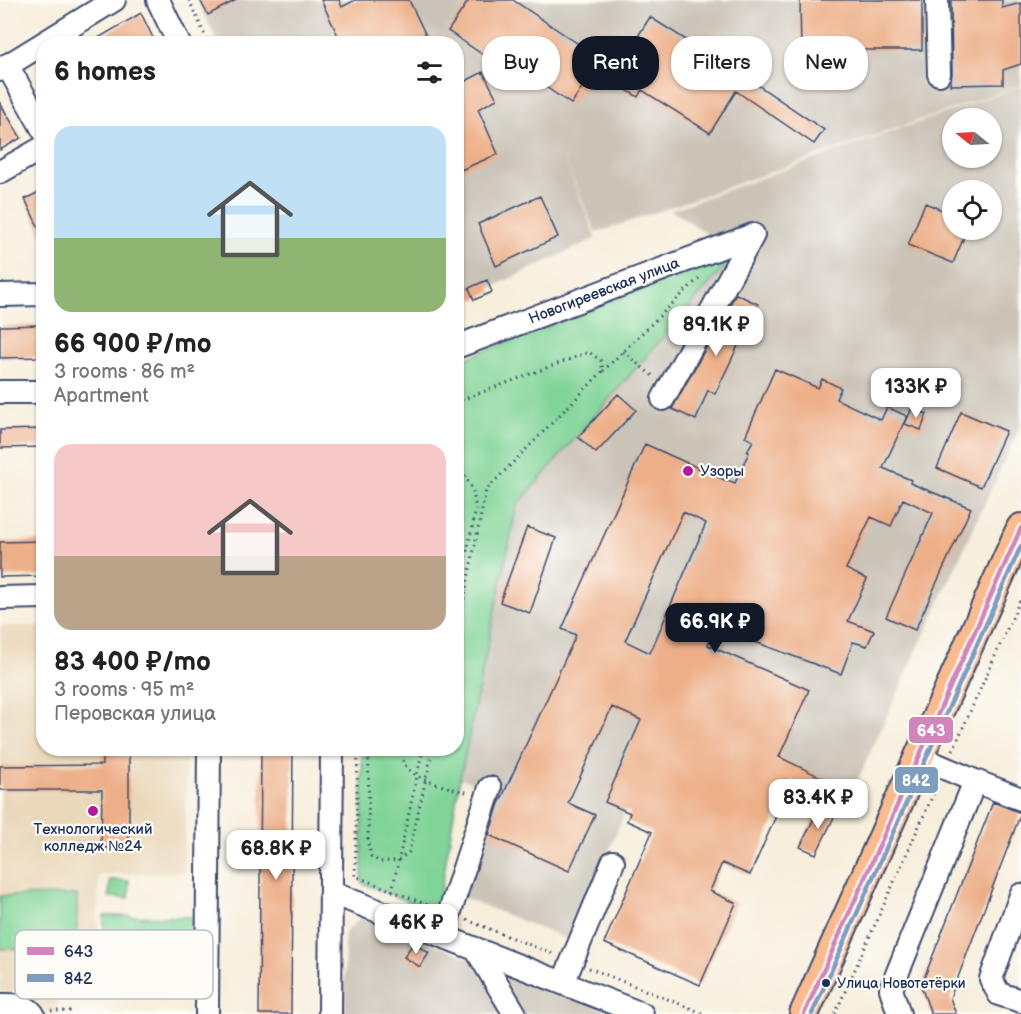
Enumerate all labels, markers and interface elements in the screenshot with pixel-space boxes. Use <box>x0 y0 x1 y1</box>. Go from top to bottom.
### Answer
chip: Buy <box>482 36 560 90</box>
chip: Rent <box>572 36 659 90</box>
chip: Filters <box>671 36 772 90</box>
chip: New <box>784 36 868 90</box>
icon: filters <box>413 56 446 89</box>
text: 6 homes <box>54 57 156 88</box>
north arrow <box>942 108 1002 168</box>
map controls <box>942 108 1002 240</box>
icon: home <box>196 165 304 273</box>
button: locate <box>942 180 1002 240</box>
street label: Новогиреевская улица <box>526 253 682 328</box>
pin: 89.1K ₽ <box>661 306 771 357</box>
text: 89.1K ₽ <box>682 313 750 337</box>
text: 66 900 ₽/mo <box>54 329 211 360</box>
text: 3 rooms · 86 m² <box>54 360 195 384</box>
pin: 133K ₽ <box>867 368 965 419</box>
text: 133K ₽ <box>885 375 947 399</box>
text: Apartment <box>54 384 149 408</box>
place label: Узоры <box>700 462 744 481</box>
marker: Узоры <box>681 464 695 478</box>
icon: home <box>196 483 304 591</box>
pin: 66.9K ₽ <box>660 603 770 654</box>
text: 66.9K ₽ <box>680 610 751 634</box>
text: 83 400 ₽/mo <box>54 647 211 678</box>
text: 3 rooms · 95 m² <box>54 678 194 702</box>
text: Перовская улица <box>54 702 216 726</box>
line badge: 643 <box>908 716 954 744</box>
text: 643 <box>917 722 945 741</box>
line badge: 842 <box>894 766 939 794</box>
text: 842 <box>902 772 931 791</box>
pin: 83.4K ₽ <box>763 779 873 830</box>
text: 83.4K ₽ <box>783 786 853 810</box>
marker: Технологический колледж №24 <box>86 804 100 818</box>
place label: Технологический колледж №24 <box>34 820 153 856</box>
pin: 68.8K ₽ <box>221 830 331 881</box>
text: 68.8K ₽ <box>240 837 312 861</box>
pin: 46K ₽ <box>374 904 458 955</box>
text: 46K ₽ <box>389 911 443 935</box>
legend <box>15 930 213 999</box>
text: 643 <box>64 943 94 962</box>
text: 842 <box>64 970 93 989</box>
place label: Улица Новотетёрки <box>837 975 966 992</box>
marker: Улица Новотетёрки <box>820 977 832 989</box>

